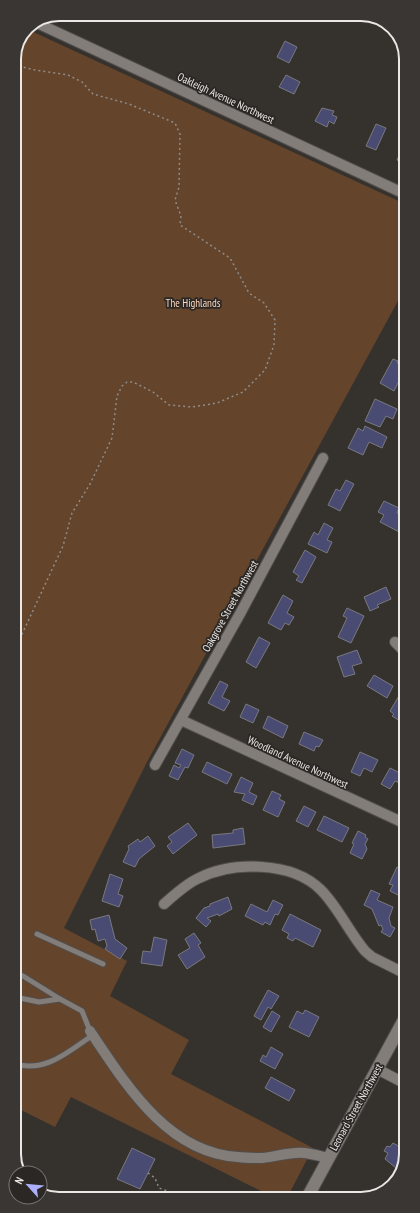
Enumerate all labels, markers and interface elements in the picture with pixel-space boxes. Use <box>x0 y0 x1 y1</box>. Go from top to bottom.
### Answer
street label: Oakleigh Avenue Northwest <box>175 69 277 127</box>
park label: The Highlands <box>166 296 221 310</box>
street label: Oakgrove Street Northwest <box>199 558 261 654</box>
street label: Woodland Avenue Northwest <box>245 733 351 791</box>
street label: Leonard Street Northwest <box>326 1061 386 1153</box>
north arrow <box>8 1165 48 1205</box>
text: N <box>12 1175 27 1186</box>

